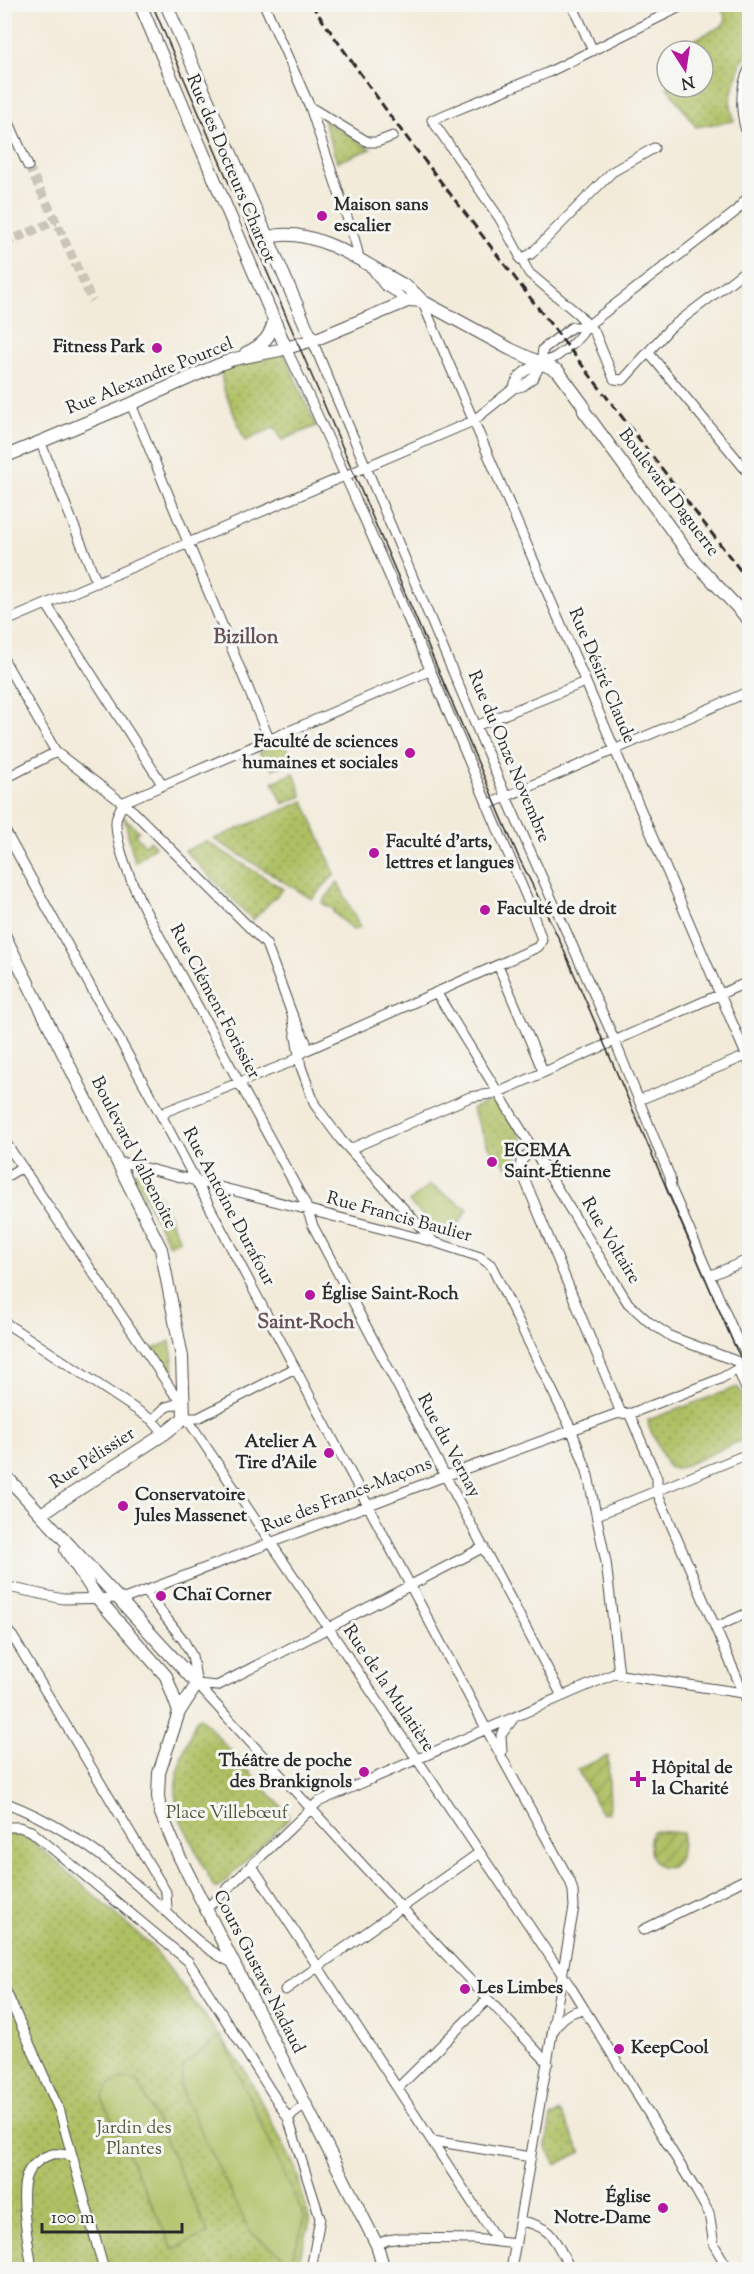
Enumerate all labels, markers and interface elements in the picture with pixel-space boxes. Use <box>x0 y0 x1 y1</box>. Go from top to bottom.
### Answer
north arrow <box>655 39 715 99</box>
text: N <box>679 69 696 94</box>
street label: Rue des Docteurs Charcot <box>178 71 282 267</box>
place label: Maison sans escalier <box>334 193 428 240</box>
marker: Maison sans escalier <box>315 209 329 223</box>
street label: Rue Alexandre Pourcel <box>63 332 237 422</box>
place label: Fitness Park <box>53 335 145 361</box>
marker: Fitness Park <box>150 341 164 355</box>
street label: Boulevard Daguerre <box>611 423 725 563</box>
street label: Rue Désiré Claude <box>561 604 641 748</box>
district label: Bizillon <box>213 624 279 653</box>
street label: Rue du Onze Novembre <box>460 667 556 847</box>
place label: Faculté de sciences humaines et sociales <box>242 730 398 777</box>
marker: Faculté de sciences humaines et sociales <box>403 746 417 760</box>
place label: Faculté d'arts, lettres et langues <box>386 830 514 877</box>
marker: Faculté d'arts, lettres et langues <box>367 846 381 860</box>
place label: Faculté de droit <box>497 897 617 923</box>
marker: Faculté de droit <box>478 903 492 917</box>
street label: Rue Clément Forissier <box>162 920 266 1084</box>
street label: Boulevard Valbenoîte <box>83 1072 183 1234</box>
street label: Rue Antoine Durafour <box>175 1123 281 1291</box>
place label: ECEMA Saint-Étienne <box>504 1139 611 1186</box>
marker: ECEMA Saint-Étienne <box>485 1155 499 1169</box>
street label: Rue Francis Baulier <box>324 1186 475 1250</box>
street label: Rue Voltaire <box>574 1193 646 1289</box>
place label: Église Saint-Roch <box>322 1281 459 1308</box>
marker: Église Saint-Roch <box>303 1288 317 1302</box>
district label: Saint-Roch <box>257 1309 355 1338</box>
street label: Rue du Vernay <box>410 1389 486 1503</box>
street label: Rue Pélissier <box>45 1422 141 1496</box>
place label: Atelier A Tire d'Aile <box>236 1430 318 1477</box>
marker: Atelier A Tire d'Aile <box>322 1446 336 1460</box>
street label: Rue des Francs-Maçons <box>258 1451 436 1541</box>
place label: Conservatoire Jules Massenet <box>133 1483 248 1530</box>
marker: Conservatoire Jules Massenet <box>116 1499 130 1513</box>
place label: Chaï Corner <box>173 1583 272 1609</box>
marker: Chaï Corner <box>154 1589 168 1603</box>
street label: Rue de la Mulatière <box>336 1620 440 1758</box>
place label: Théâtre de poche des Brankignols <box>218 1749 353 1796</box>
place label: Hôpital de la Charité <box>652 1756 733 1803</box>
marker: Théâtre de poche des Brankignols <box>357 1765 371 1779</box>
marker: Hôpital de la Charité <box>629 1770 647 1788</box>
park label: Place Villebœuf <box>166 1801 289 1827</box>
street label: Cours Gustave Nadaud <box>205 1886 311 2058</box>
place label: Les Limbes <box>477 1976 563 2002</box>
marker: Les Limbes <box>458 1982 472 1996</box>
place label: KeepCool <box>631 2036 709 2062</box>
marker: KeepCool <box>612 2042 626 2056</box>
park label: Jardin des Plantes <box>95 2116 172 2163</box>
place label: Église Notre-Dame <box>554 2184 652 2232</box>
scale bar <box>42 2196 182 2234</box>
marker: Église Notre-Dame <box>656 2201 670 2215</box>
text: 100 m <box>51 2206 95 2232</box>

